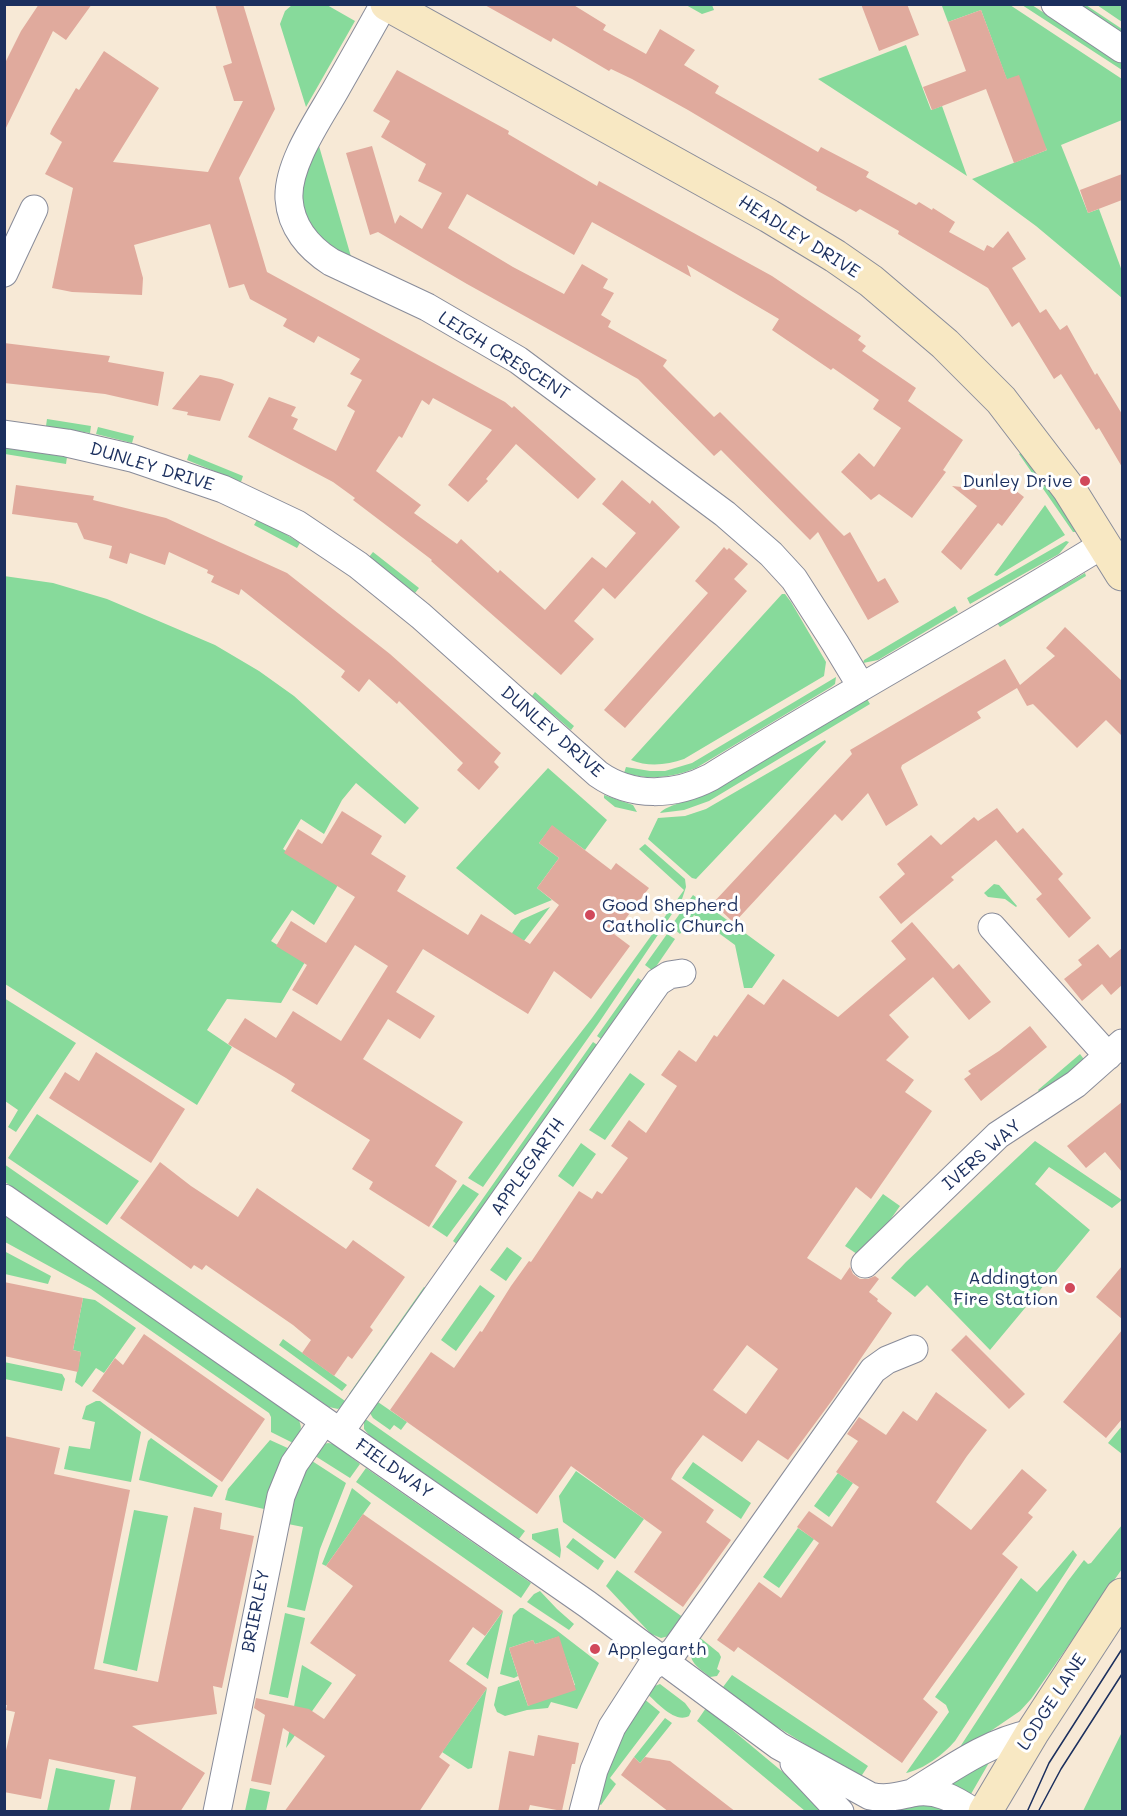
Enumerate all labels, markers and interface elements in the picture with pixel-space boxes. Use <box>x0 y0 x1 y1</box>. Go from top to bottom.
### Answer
street label: HEADLEY DRIVE <box>734 191 864 283</box>
street label: LEIGH CRESCENT <box>434 307 574 405</box>
street label: DUNLEY DRIVE <box>87 438 217 496</box>
place label: Dunley Drive <box>962 470 1073 492</box>
marker: Dunley Drive <box>1078 474 1092 488</box>
street label: DUNLEY DRIVE <box>496 682 608 782</box>
place label: Good Shepherd Catholic Church <box>602 894 744 936</box>
marker: Good Shepherd Catholic Church <box>583 908 597 922</box>
street label: APPLEGARTH <box>486 1114 570 1220</box>
street label: IVERS WAY <box>938 1115 1026 1195</box>
place label: Addington Fire Station <box>953 1267 1058 1310</box>
marker: Addington Fire Station <box>1063 1281 1077 1295</box>
street label: FIELDWAY <box>351 1434 437 1504</box>
street label: BRIERLEY <box>237 1568 275 1654</box>
place label: Applegarth <box>607 1638 706 1660</box>
marker: Applegarth <box>588 1642 602 1656</box>
street label: LODGE LANE <box>1013 1650 1091 1754</box>

